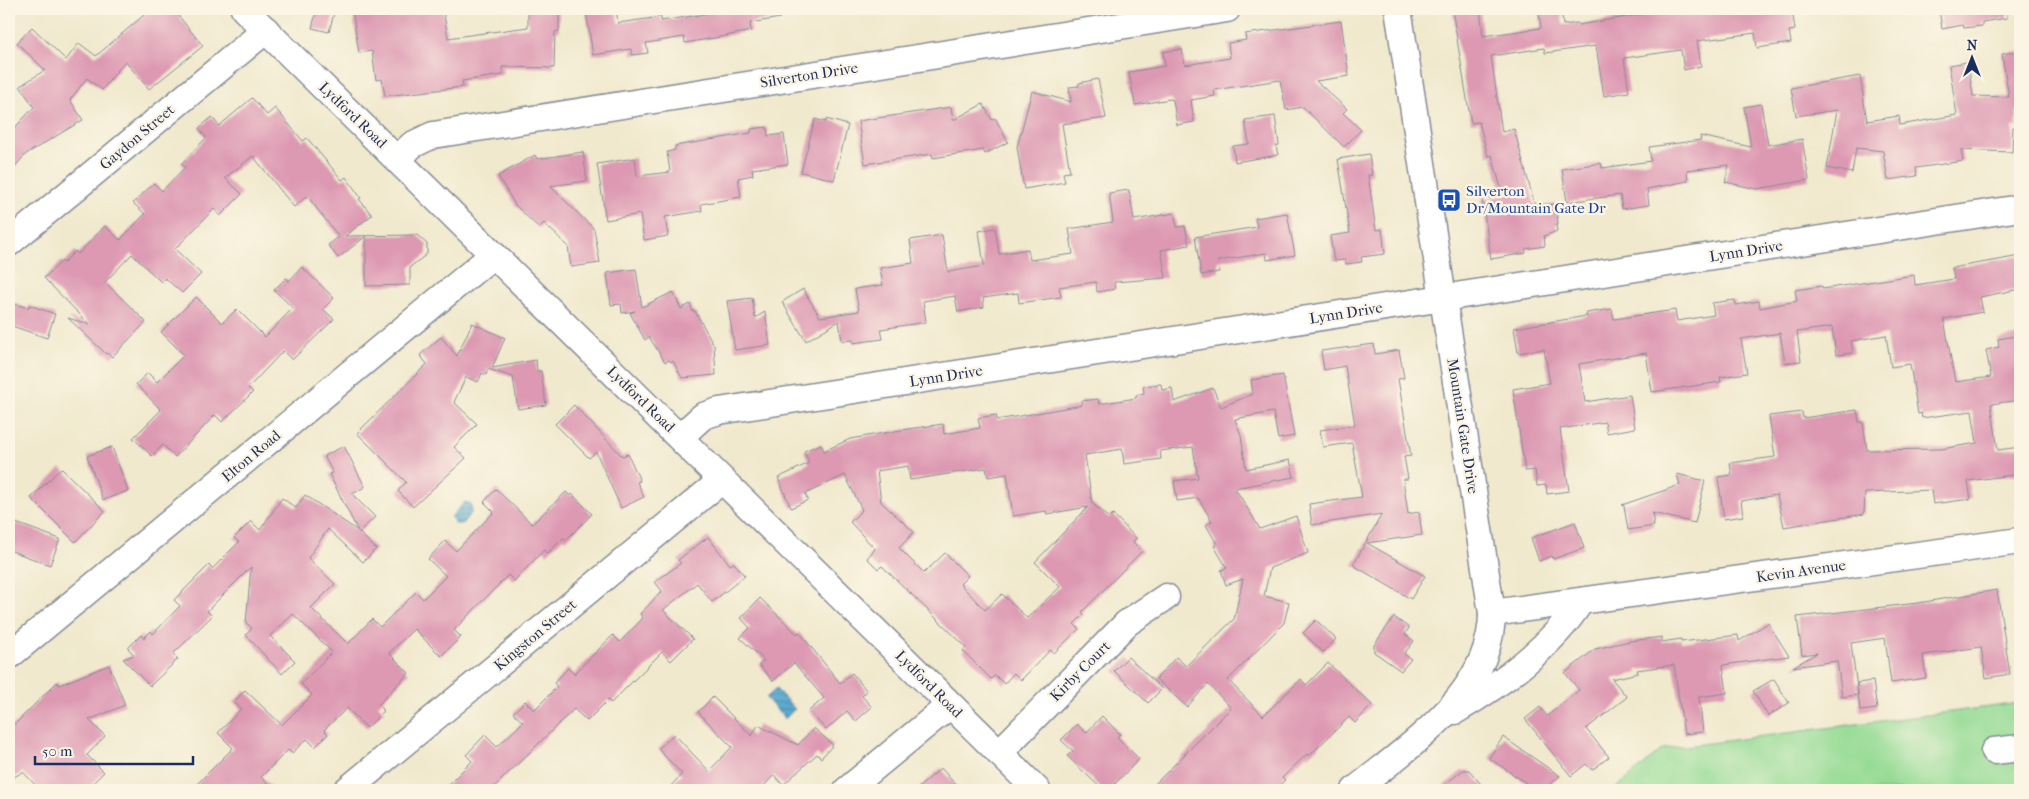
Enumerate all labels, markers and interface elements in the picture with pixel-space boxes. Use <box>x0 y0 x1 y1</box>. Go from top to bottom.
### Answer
north arrow <box>1946 32 1996 82</box>
text: N <box>1967 37 1978 54</box>
street label: Silverton Drive <box>759 58 860 92</box>
street label: Lydford Road <box>315 78 391 152</box>
street label: Gaydon Street <box>96 100 179 173</box>
place label: Silverton Dr/Mountain Gate Dr <box>1466 182 1606 217</box>
bus stop icon: Silverton Dr/Mountain Gate Dr <box>1436 187 1462 213</box>
street label: Lynn Drive <box>1708 236 1784 266</box>
street label: Lynn Drive <box>1308 298 1384 328</box>
street label: Mountain Gate Drive <box>1443 357 1483 496</box>
street label: Lynn Drive <box>908 361 984 391</box>
street label: Lydford Road <box>603 362 679 436</box>
street label: Elton Road <box>218 426 285 486</box>
street label: Kevin Avenue <box>1755 556 1847 586</box>
street label: Kingston Street <box>490 595 580 675</box>
street label: Kirby Court <box>1046 637 1114 705</box>
street label: Lydford Road <box>892 647 967 722</box>
scale bar <box>35 734 192 766</box>
text: 50 m <box>42 742 73 760</box>

